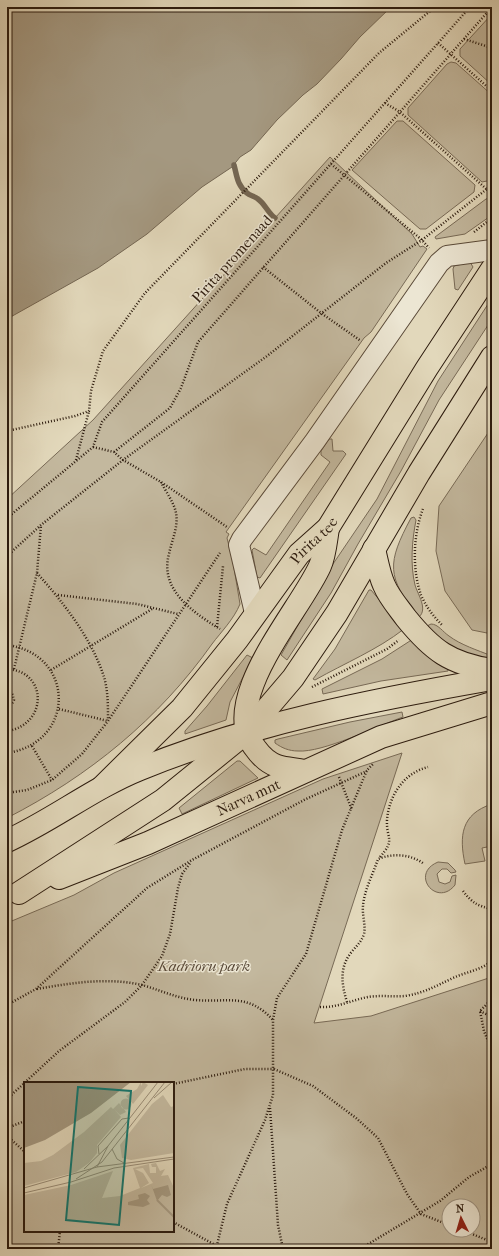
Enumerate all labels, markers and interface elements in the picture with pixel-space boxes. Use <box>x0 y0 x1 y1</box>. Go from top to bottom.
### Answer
street label: Pirita promenaad <box>188 211 277 307</box>
street label: Pirita tee <box>286 513 342 567</box>
street label: Narva mnt <box>214 775 284 820</box>
park label: Kadrioru park <box>157 957 250 975</box>
inset map <box>24 1082 174 1232</box>
north arrow <box>441 1198 481 1238</box>
text: N <box>455 1202 466 1215</box>

